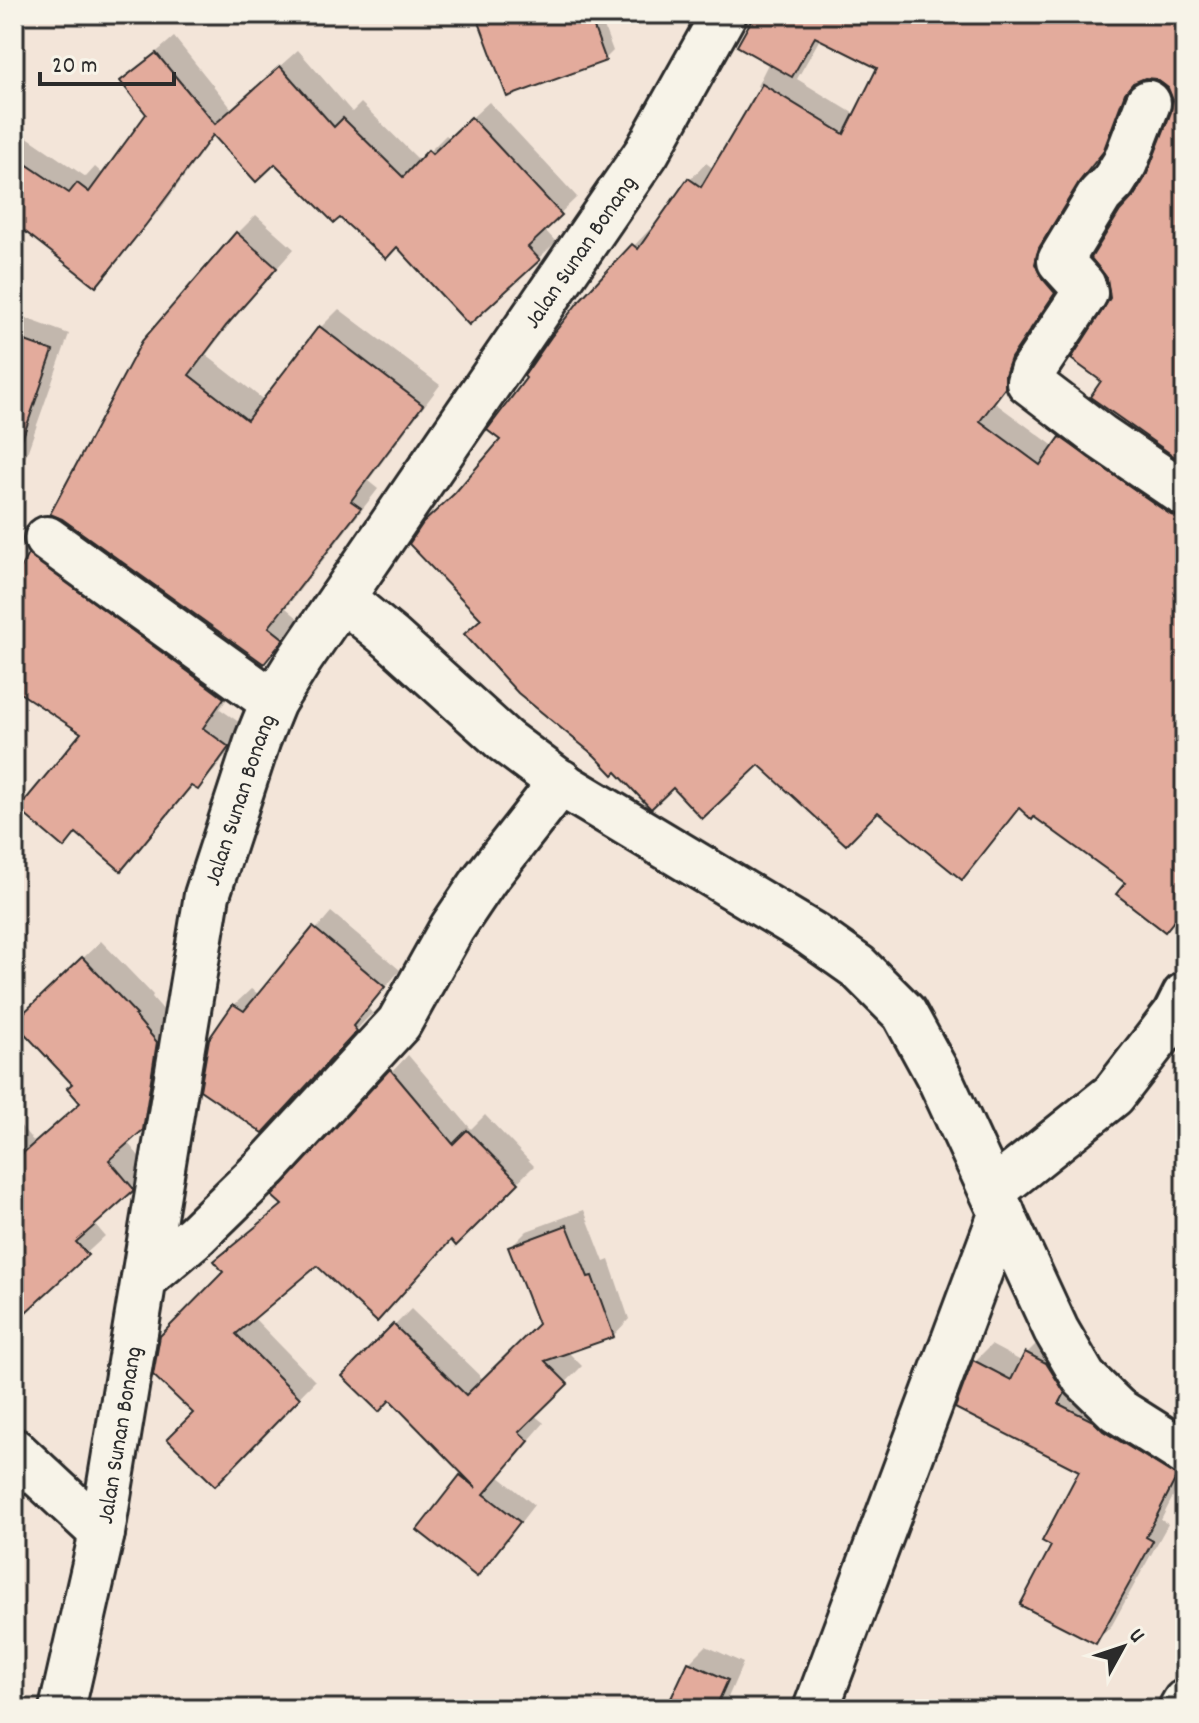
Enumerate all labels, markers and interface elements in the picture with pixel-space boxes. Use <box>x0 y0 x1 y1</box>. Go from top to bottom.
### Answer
scale bar <box>40 36 174 86</box>
text: 20 m <box>52 50 98 84</box>
street label: Jalan Sunan Bonang <box>517 169 646 337</box>
street label: Jalan Sunan Bonang <box>197 709 287 891</box>
street label: Jalan Sunan Bonang <box>90 1344 152 1527</box>
north arrow <box>1083 1607 1163 1687</box>
text: U <box>1120 1622 1151 1650</box>

